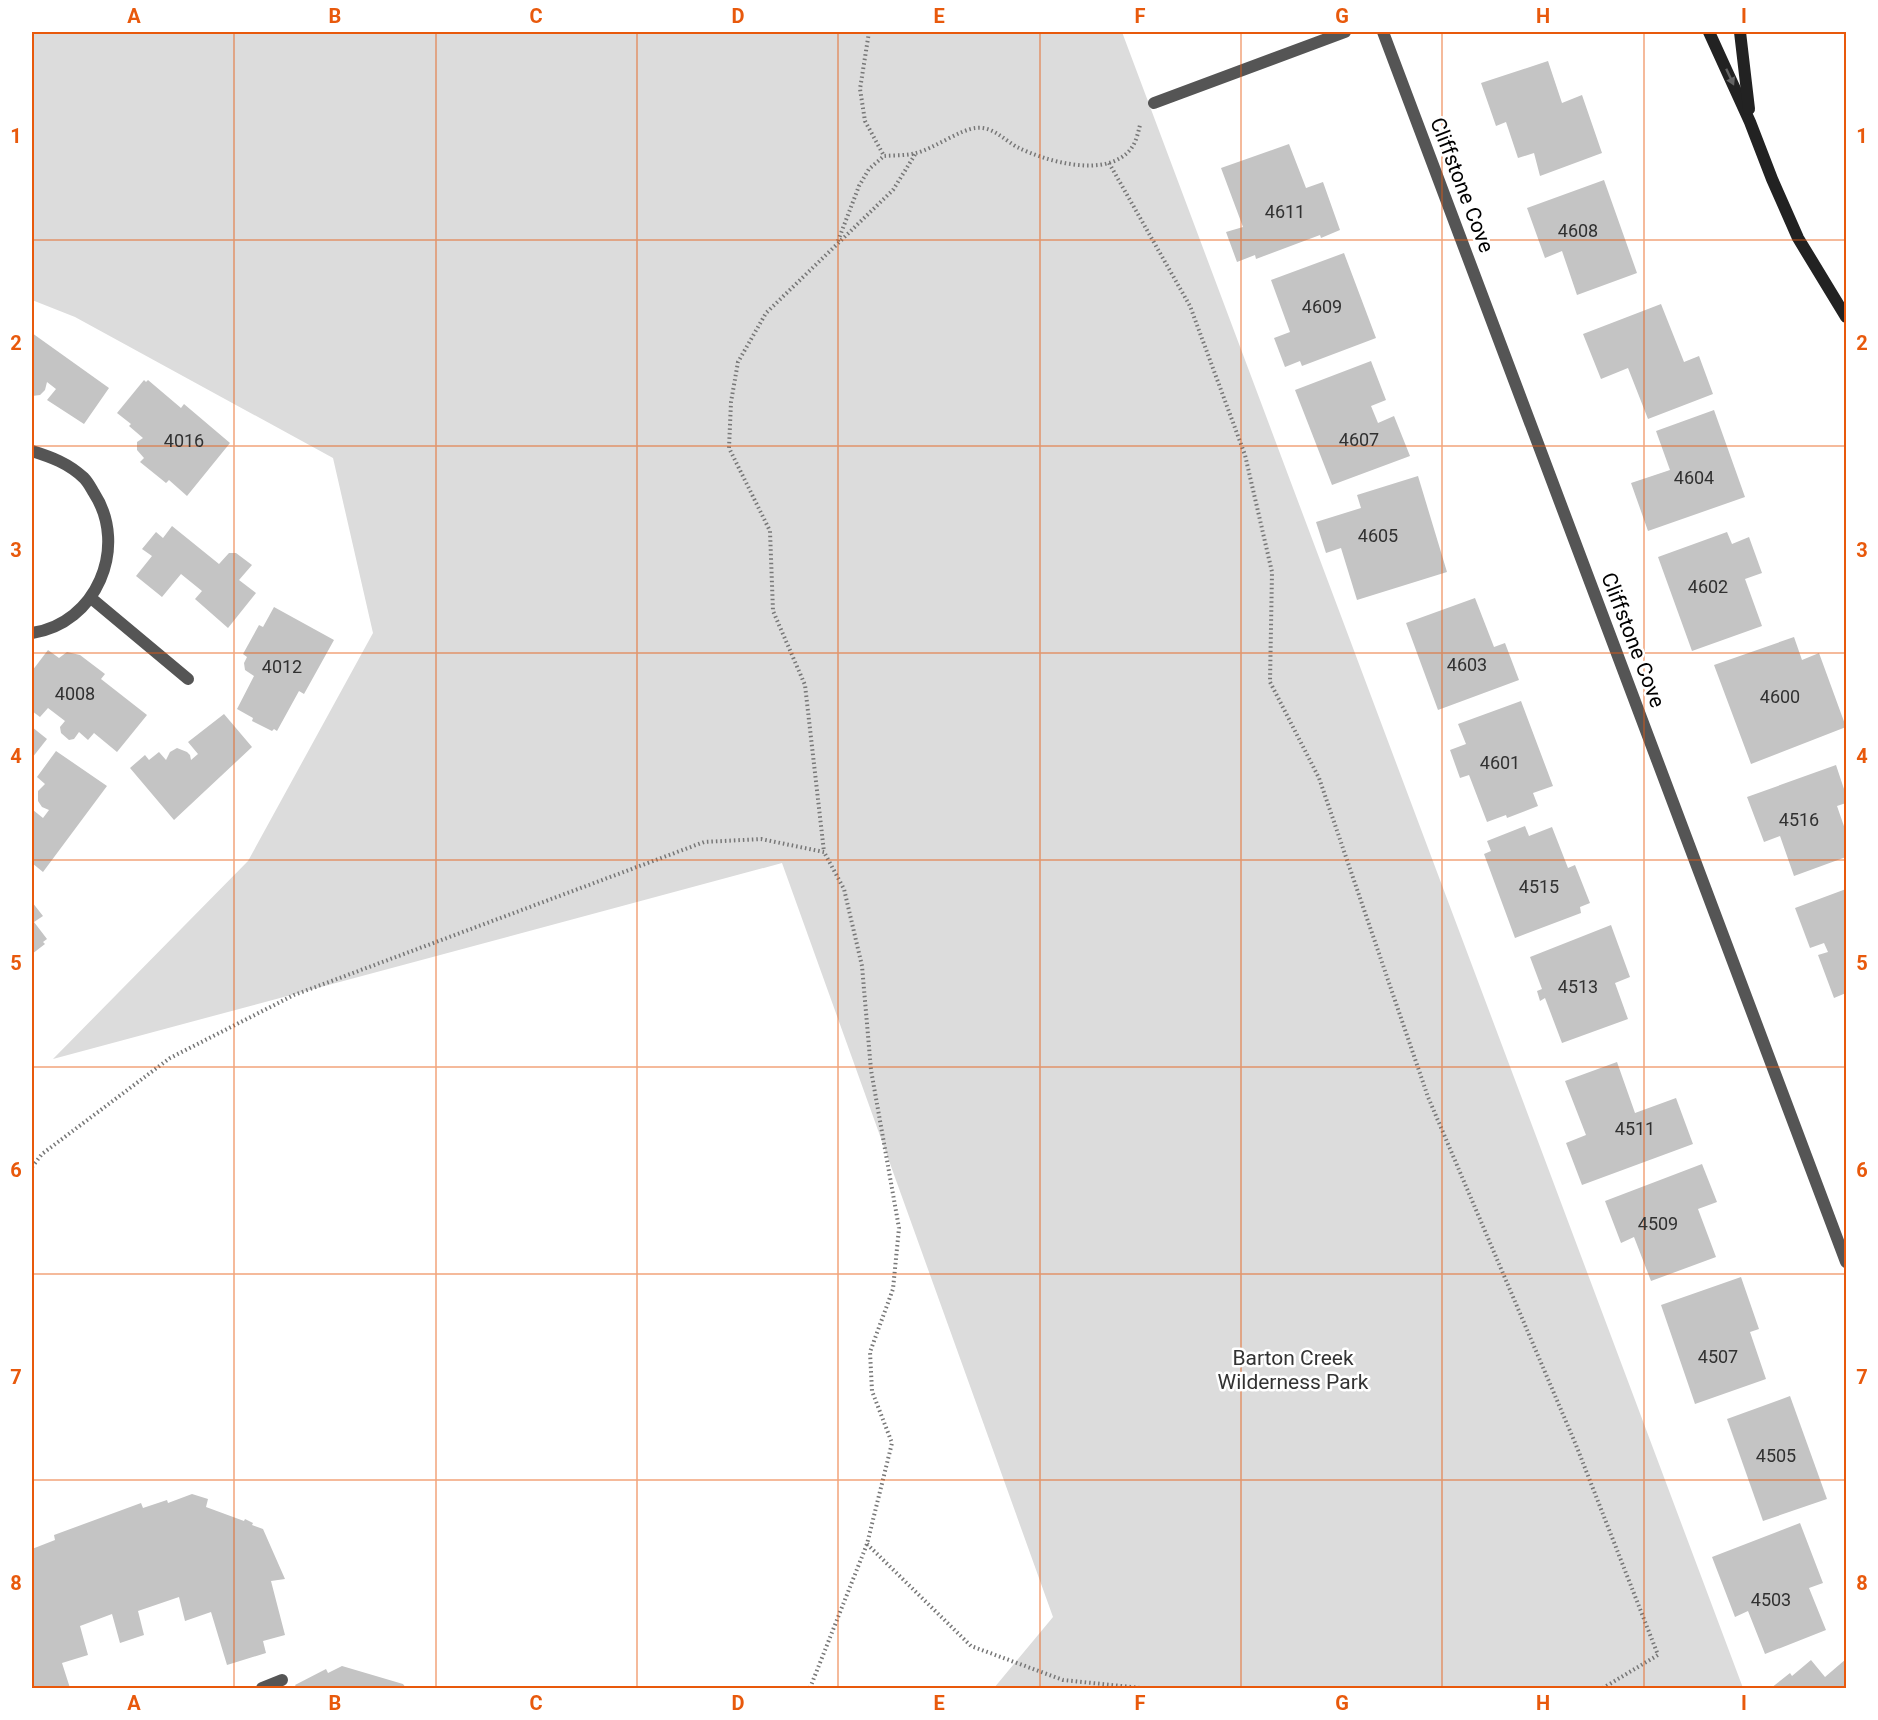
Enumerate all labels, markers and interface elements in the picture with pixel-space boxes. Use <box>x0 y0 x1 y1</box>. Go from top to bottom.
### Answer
text: A <box>127 4 141 28</box>
text: B <box>329 4 341 28</box>
text: C <box>529 4 543 28</box>
text: D <box>732 4 745 28</box>
text: E <box>933 4 945 28</box>
text: F <box>1135 4 1146 28</box>
text: G <box>1335 4 1349 28</box>
text: H <box>1536 4 1550 28</box>
text: I <box>1741 4 1747 28</box>
one-way arrow <box>1725 68 1735 86</box>
street label: Cliffstone Cove <box>1425 114 1499 256</box>
text: 1 <box>10 124 22 148</box>
text: 1 <box>1856 124 1868 148</box>
house number: 4611 <box>1265 201 1305 222</box>
house number: 4608 <box>1558 220 1598 241</box>
house number: 4609 <box>1302 296 1342 317</box>
text: 2 <box>10 331 22 355</box>
text: 2 <box>1856 331 1868 355</box>
house number: 4607 <box>1339 429 1379 450</box>
house number: 4016 <box>164 430 204 451</box>
house number: 4604 <box>1674 467 1714 488</box>
house number: 4605 <box>1358 525 1398 546</box>
text: 3 <box>10 538 22 562</box>
text: 3 <box>1856 538 1868 562</box>
street label: Cliffstone Cove <box>1596 569 1670 711</box>
house number: 4602 <box>1688 576 1728 597</box>
house number: 4603 <box>1447 654 1487 675</box>
house number: 4012 <box>262 656 302 677</box>
house number: 4008 <box>55 683 95 704</box>
house number: 4600 <box>1760 686 1800 707</box>
text: 4 <box>10 744 22 768</box>
text: 4 <box>1856 744 1868 768</box>
house number: 4601 <box>1480 752 1520 773</box>
house number: 4516 <box>1779 809 1819 830</box>
house number: 4515 <box>1519 876 1559 897</box>
text: 5 <box>10 951 22 975</box>
text: 5 <box>1856 951 1868 975</box>
house number: 4513 <box>1558 976 1598 997</box>
house number: 4511 <box>1615 1118 1655 1139</box>
text: 6 <box>10 1158 22 1182</box>
text: 6 <box>1856 1158 1868 1182</box>
house number: 4509 <box>1638 1213 1678 1234</box>
park label: Barton Creek Wilderness Park <box>1218 1346 1369 1394</box>
house number: 4507 <box>1698 1346 1738 1367</box>
text: 7 <box>10 1365 22 1389</box>
text: 7 <box>1856 1365 1868 1389</box>
house number: 4505 <box>1756 1445 1796 1466</box>
text: 8 <box>10 1571 22 1595</box>
text: 8 <box>1856 1571 1868 1595</box>
house number: 4503 <box>1751 1589 1791 1610</box>
text: A <box>127 1691 141 1715</box>
text: B <box>329 1691 341 1715</box>
text: C <box>529 1691 543 1715</box>
text: D <box>732 1691 745 1715</box>
text: E <box>933 1691 945 1715</box>
text: F <box>1135 1691 1146 1715</box>
text: G <box>1335 1691 1349 1715</box>
text: H <box>1536 1691 1550 1715</box>
text: I <box>1741 1691 1747 1715</box>

